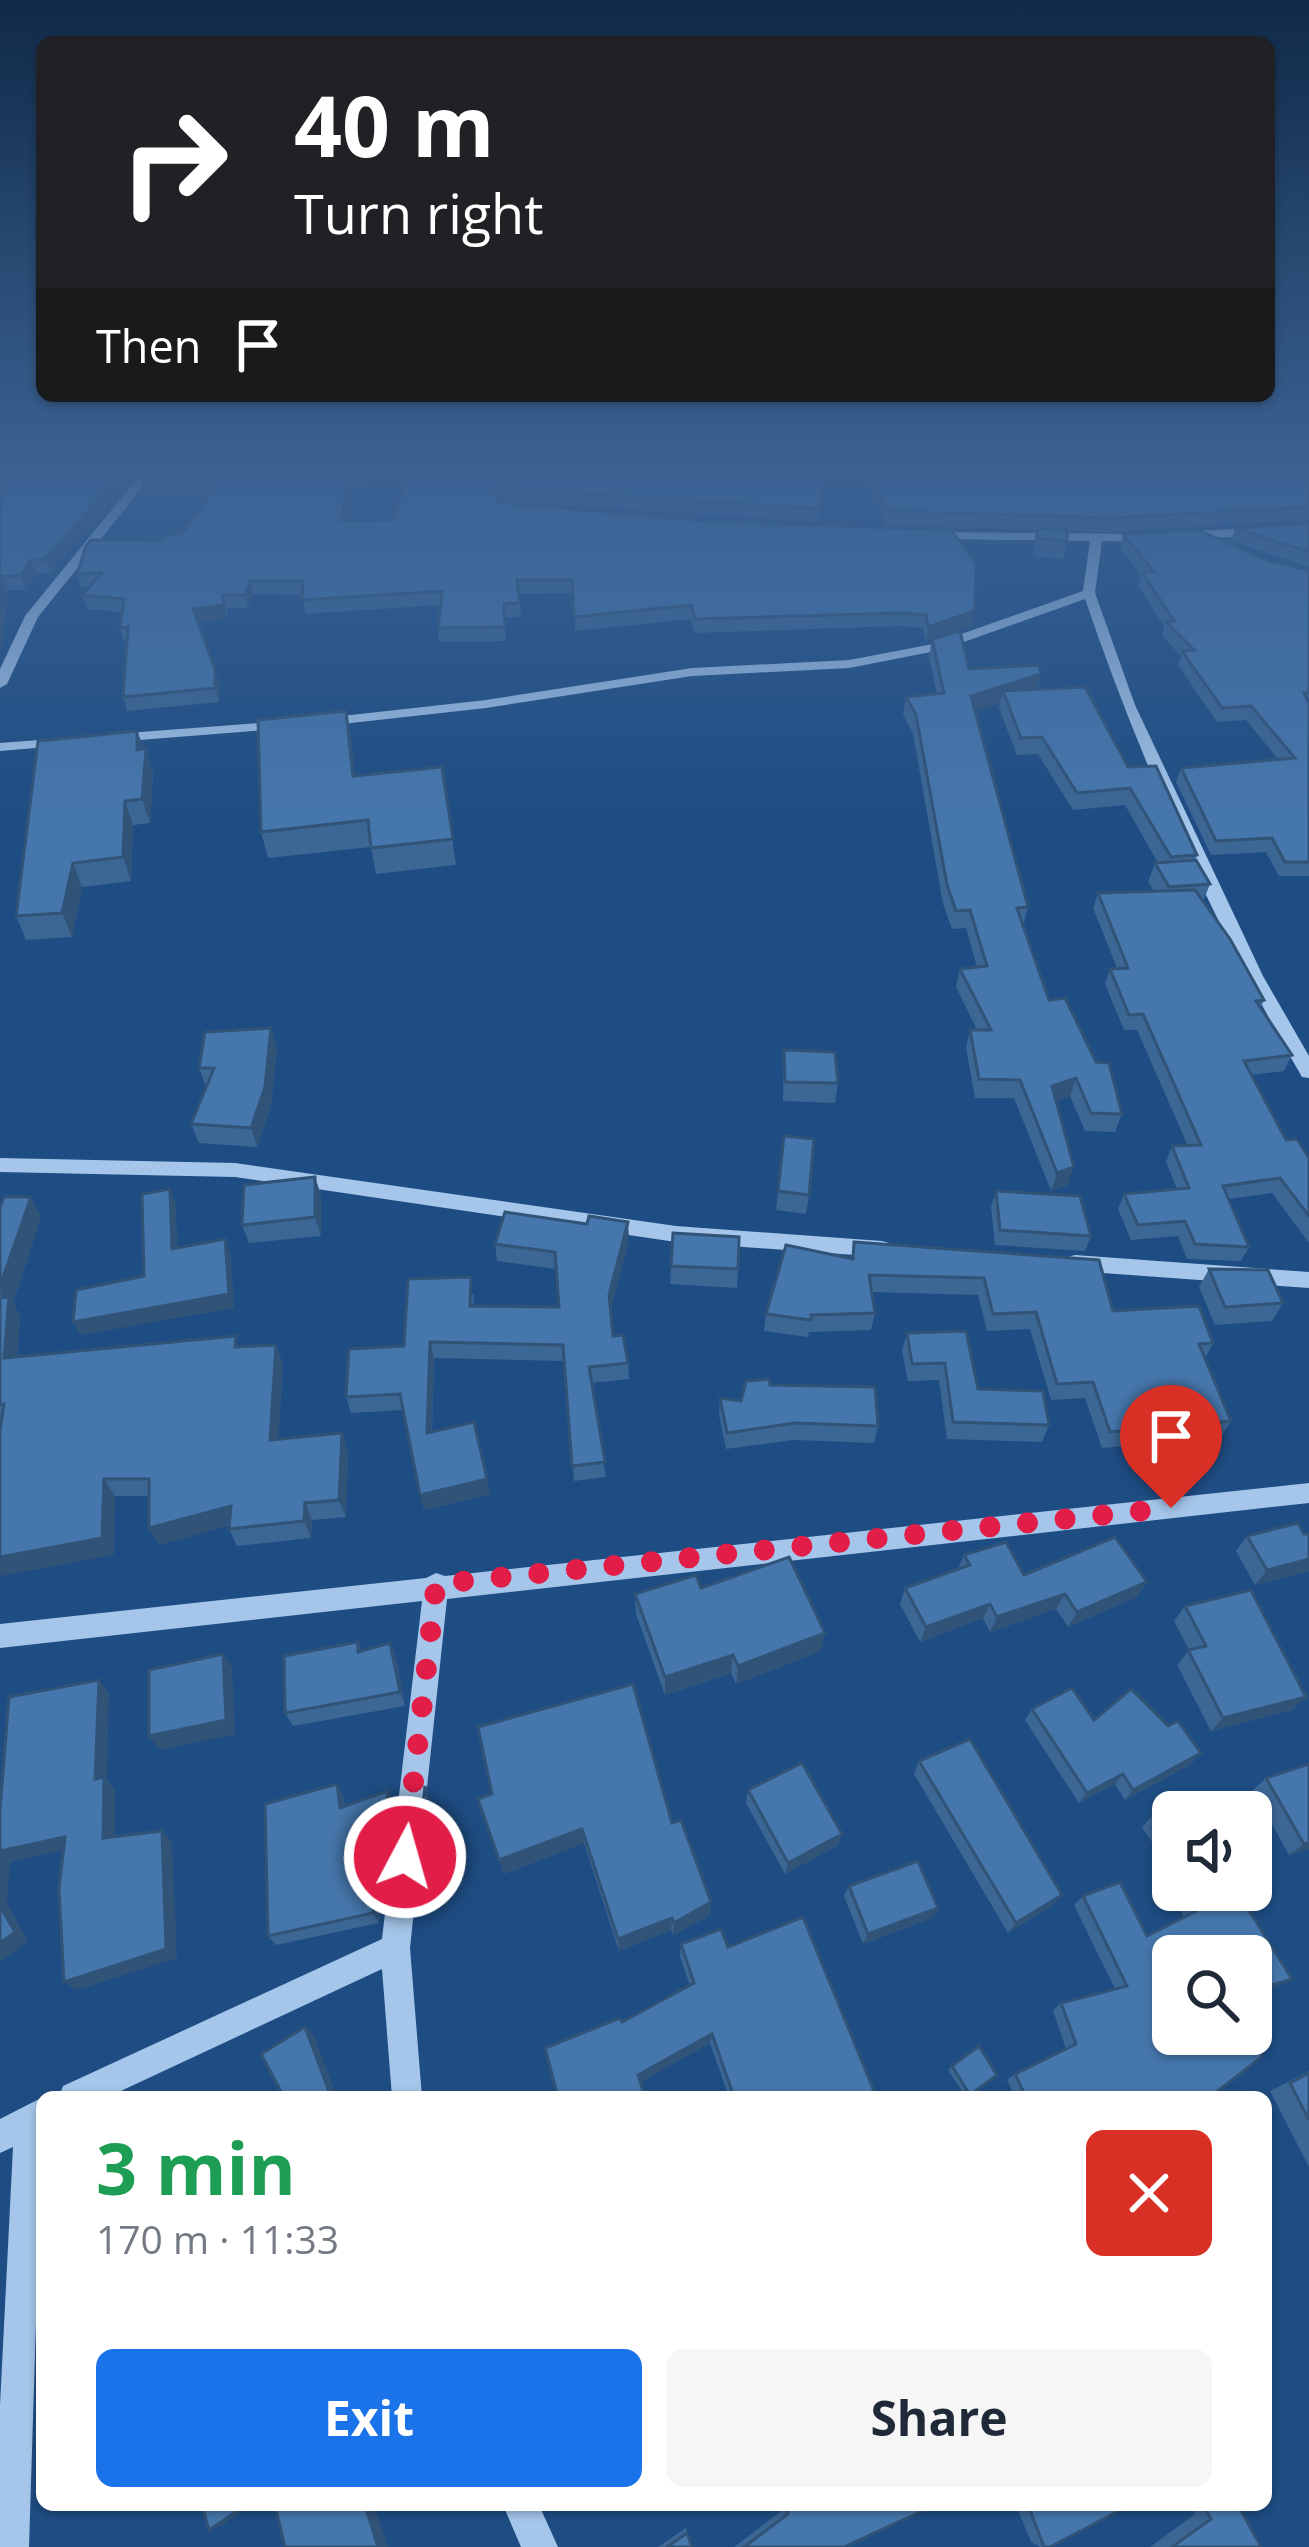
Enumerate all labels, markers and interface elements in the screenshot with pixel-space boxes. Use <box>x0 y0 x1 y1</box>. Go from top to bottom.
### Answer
text: 40 m <box>294 67 494 182</box>
icon: right <box>96 84 252 240</box>
text: Turn right <box>294 176 543 250</box>
icon: arrive <box>225 312 291 378</box>
text: Then <box>96 315 201 376</box>
pin <box>1120 1385 1222 1508</box>
icon: arrive <box>1138 1403 1204 1469</box>
map controls <box>1152 1791 1272 2055</box>
button: sound <box>1152 1791 1272 1911</box>
position arrow <box>342 1794 468 1920</box>
button: search <box>1152 1935 1272 2055</box>
text: 3 min <box>96 2118 296 2216</box>
button: close <box>1086 2130 1212 2256</box>
text: 170 m · 11:33 <box>96 2212 339 2265</box>
button: Exit <box>96 2349 642 2487</box>
button: Share <box>666 2349 1212 2487</box>

